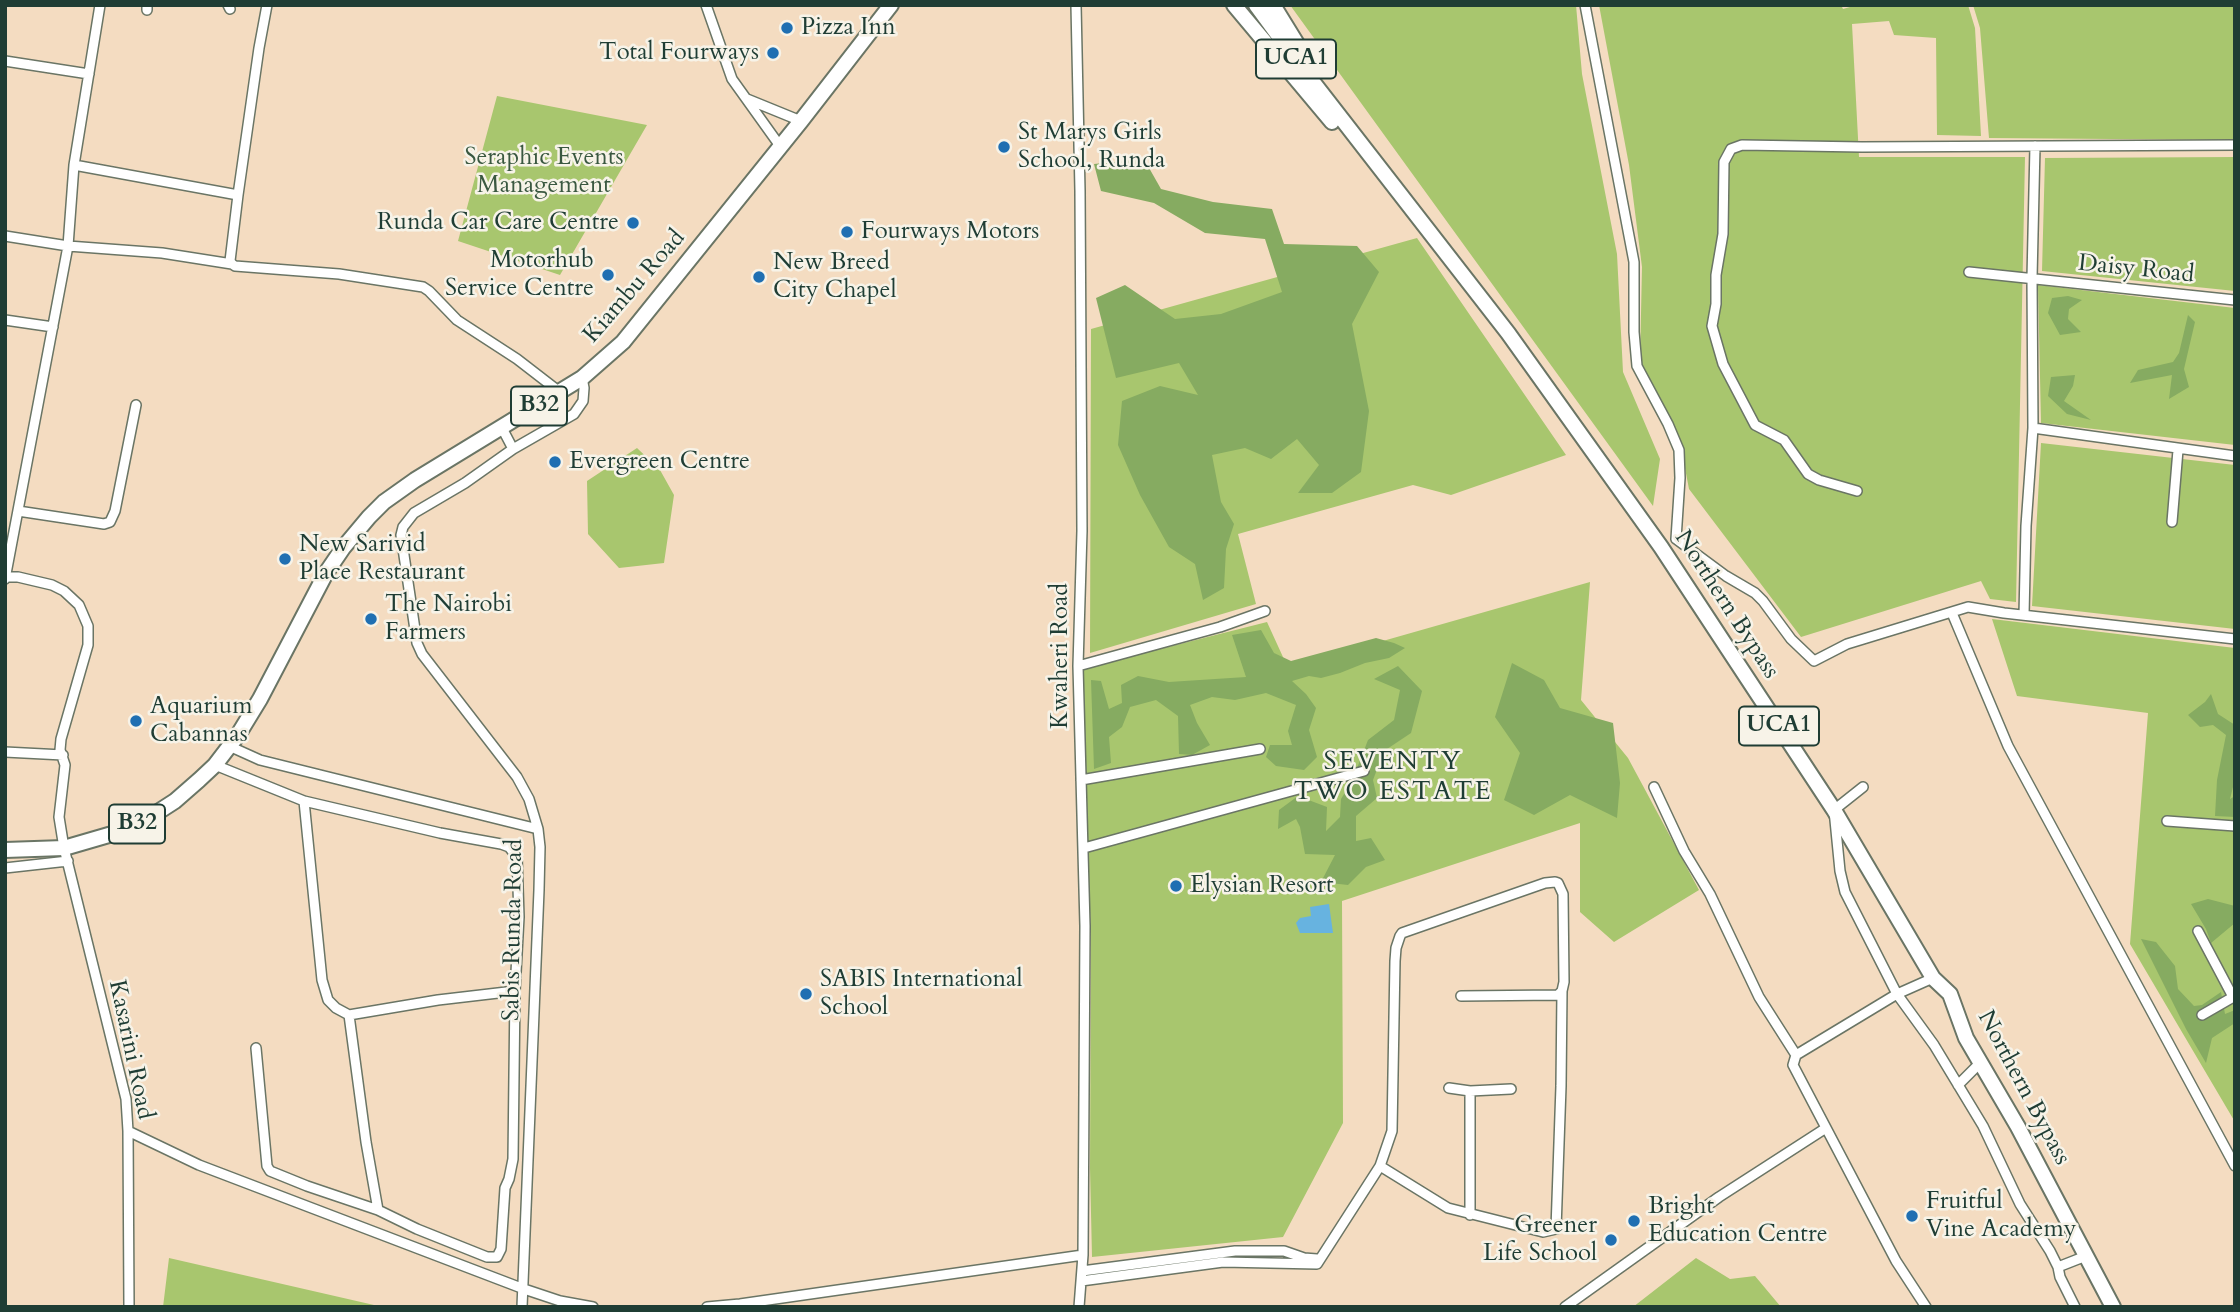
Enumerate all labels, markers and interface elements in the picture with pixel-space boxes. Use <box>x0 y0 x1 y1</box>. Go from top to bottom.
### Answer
place label: Pizza Inn <box>801 14 896 42</box>
marker: Pizza Inn <box>779 20 795 36</box>
place label: Total Fourways <box>599 39 759 67</box>
road number: UCA1 <box>1256 40 1336 78</box>
marker: Total Fourways <box>765 45 781 61</box>
place label: St Marys Girls School, Runda <box>1018 119 1165 175</box>
marker: St Marys Girls School, Runda <box>996 139 1012 155</box>
park label: Seraphic Events Management <box>464 144 624 200</box>
place label: Runda Car Care Centre <box>377 209 619 237</box>
marker: Runda Car Care Centre <box>625 215 641 231</box>
place label: Fourways Motors <box>861 218 1039 246</box>
marker: Fourways Motors <box>839 224 855 240</box>
street label: Kiambu Road <box>578 225 692 349</box>
place label: Motorhub Service Centre <box>445 247 594 303</box>
place label: New Breed City Chapel <box>773 249 896 305</box>
street label: Daisy Road <box>2077 250 2195 290</box>
marker: Motorhub Service Centre <box>600 267 616 283</box>
marker: New Breed City Chapel <box>751 269 767 285</box>
road number: B32 <box>511 386 567 426</box>
place label: Evergreen Centre <box>569 448 750 476</box>
marker: Evergreen Centre <box>547 454 563 470</box>
street label: Northern Bypass <box>1667 526 1785 684</box>
place label: New Sarivid Place Restaurant <box>299 531 465 587</box>
marker: New Sarivid Place Restaurant <box>277 551 293 567</box>
street label: Kwaheri Road <box>1047 583 1075 729</box>
place label: The Nairobi Farmers <box>385 591 512 647</box>
marker: The Nairobi Farmers <box>363 611 379 627</box>
place label: Aquarium Cabannas <box>150 693 252 749</box>
road number: UCA1 <box>1739 706 1819 746</box>
marker: Aquarium Cabannas <box>128 713 144 729</box>
district label: SEVENTY TWO ESTATE <box>1295 747 1491 808</box>
road number: B32 <box>109 804 165 844</box>
street label: Sabis Runda Road <box>498 839 530 1021</box>
place label: Elysian Resort <box>1190 872 1334 900</box>
marker: Elysian Resort <box>1168 878 1184 894</box>
place label: SABIS International School <box>820 966 1023 1022</box>
street label: Kasarini Road <box>101 978 159 1122</box>
marker: SABIS International School <box>798 986 814 1002</box>
street label: Northern Bypass <box>1970 1006 2076 1170</box>
place label: Fruitful Vine Academy <box>1926 1188 2076 1244</box>
place label: Bright Education Centre <box>1648 1193 1828 1249</box>
marker: Fruitful Vine Academy <box>1904 1208 1920 1224</box>
place label: Greener Life School <box>1483 1212 1597 1268</box>
marker: Bright Education Centre <box>1626 1213 1642 1229</box>
marker: Greener Life School <box>1603 1232 1619 1248</box>

